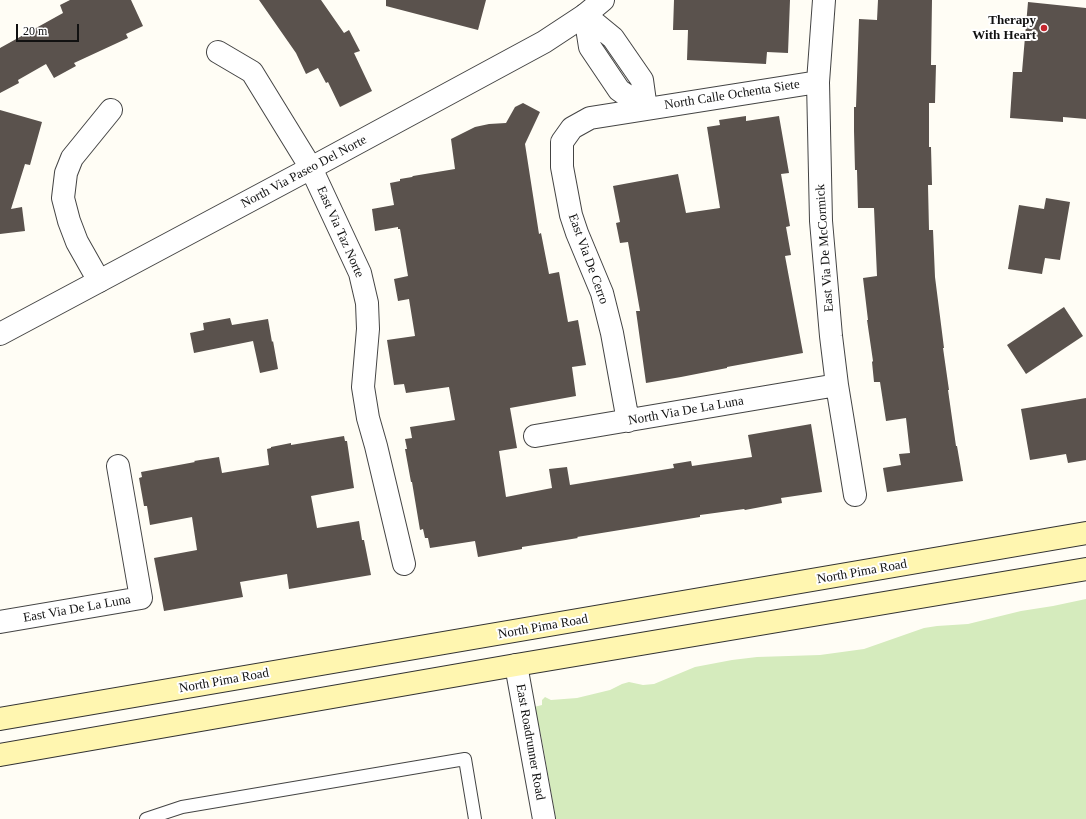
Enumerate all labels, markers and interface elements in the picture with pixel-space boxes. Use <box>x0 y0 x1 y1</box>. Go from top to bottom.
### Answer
place label: Therapy With Heart <box>972 13 1036 44</box>
scale bar <box>18 16 81 42</box>
marker: Therapy With Heart <box>1039 23 1049 33</box>
text: 20 m <box>23 24 47 38</box>
street label: North Calle Ochenta Siete <box>663 77 801 113</box>
street label: North Via Paseo Del Norte <box>239 132 369 212</box>
street label: East Via Taz Norte <box>313 184 367 280</box>
street label: East Via De McCormick <box>813 184 837 312</box>
street label: East Via De Cerro <box>564 212 612 306</box>
street label: North Via De La Luna <box>627 393 745 429</box>
street label: North Pima Road <box>816 556 908 588</box>
street label: East Via De La Luna <box>22 592 132 626</box>
street label: North Pima Road <box>497 611 589 643</box>
street label: North Pima Road <box>178 665 270 697</box>
street label: East Roadrunner Road <box>512 683 548 801</box>

